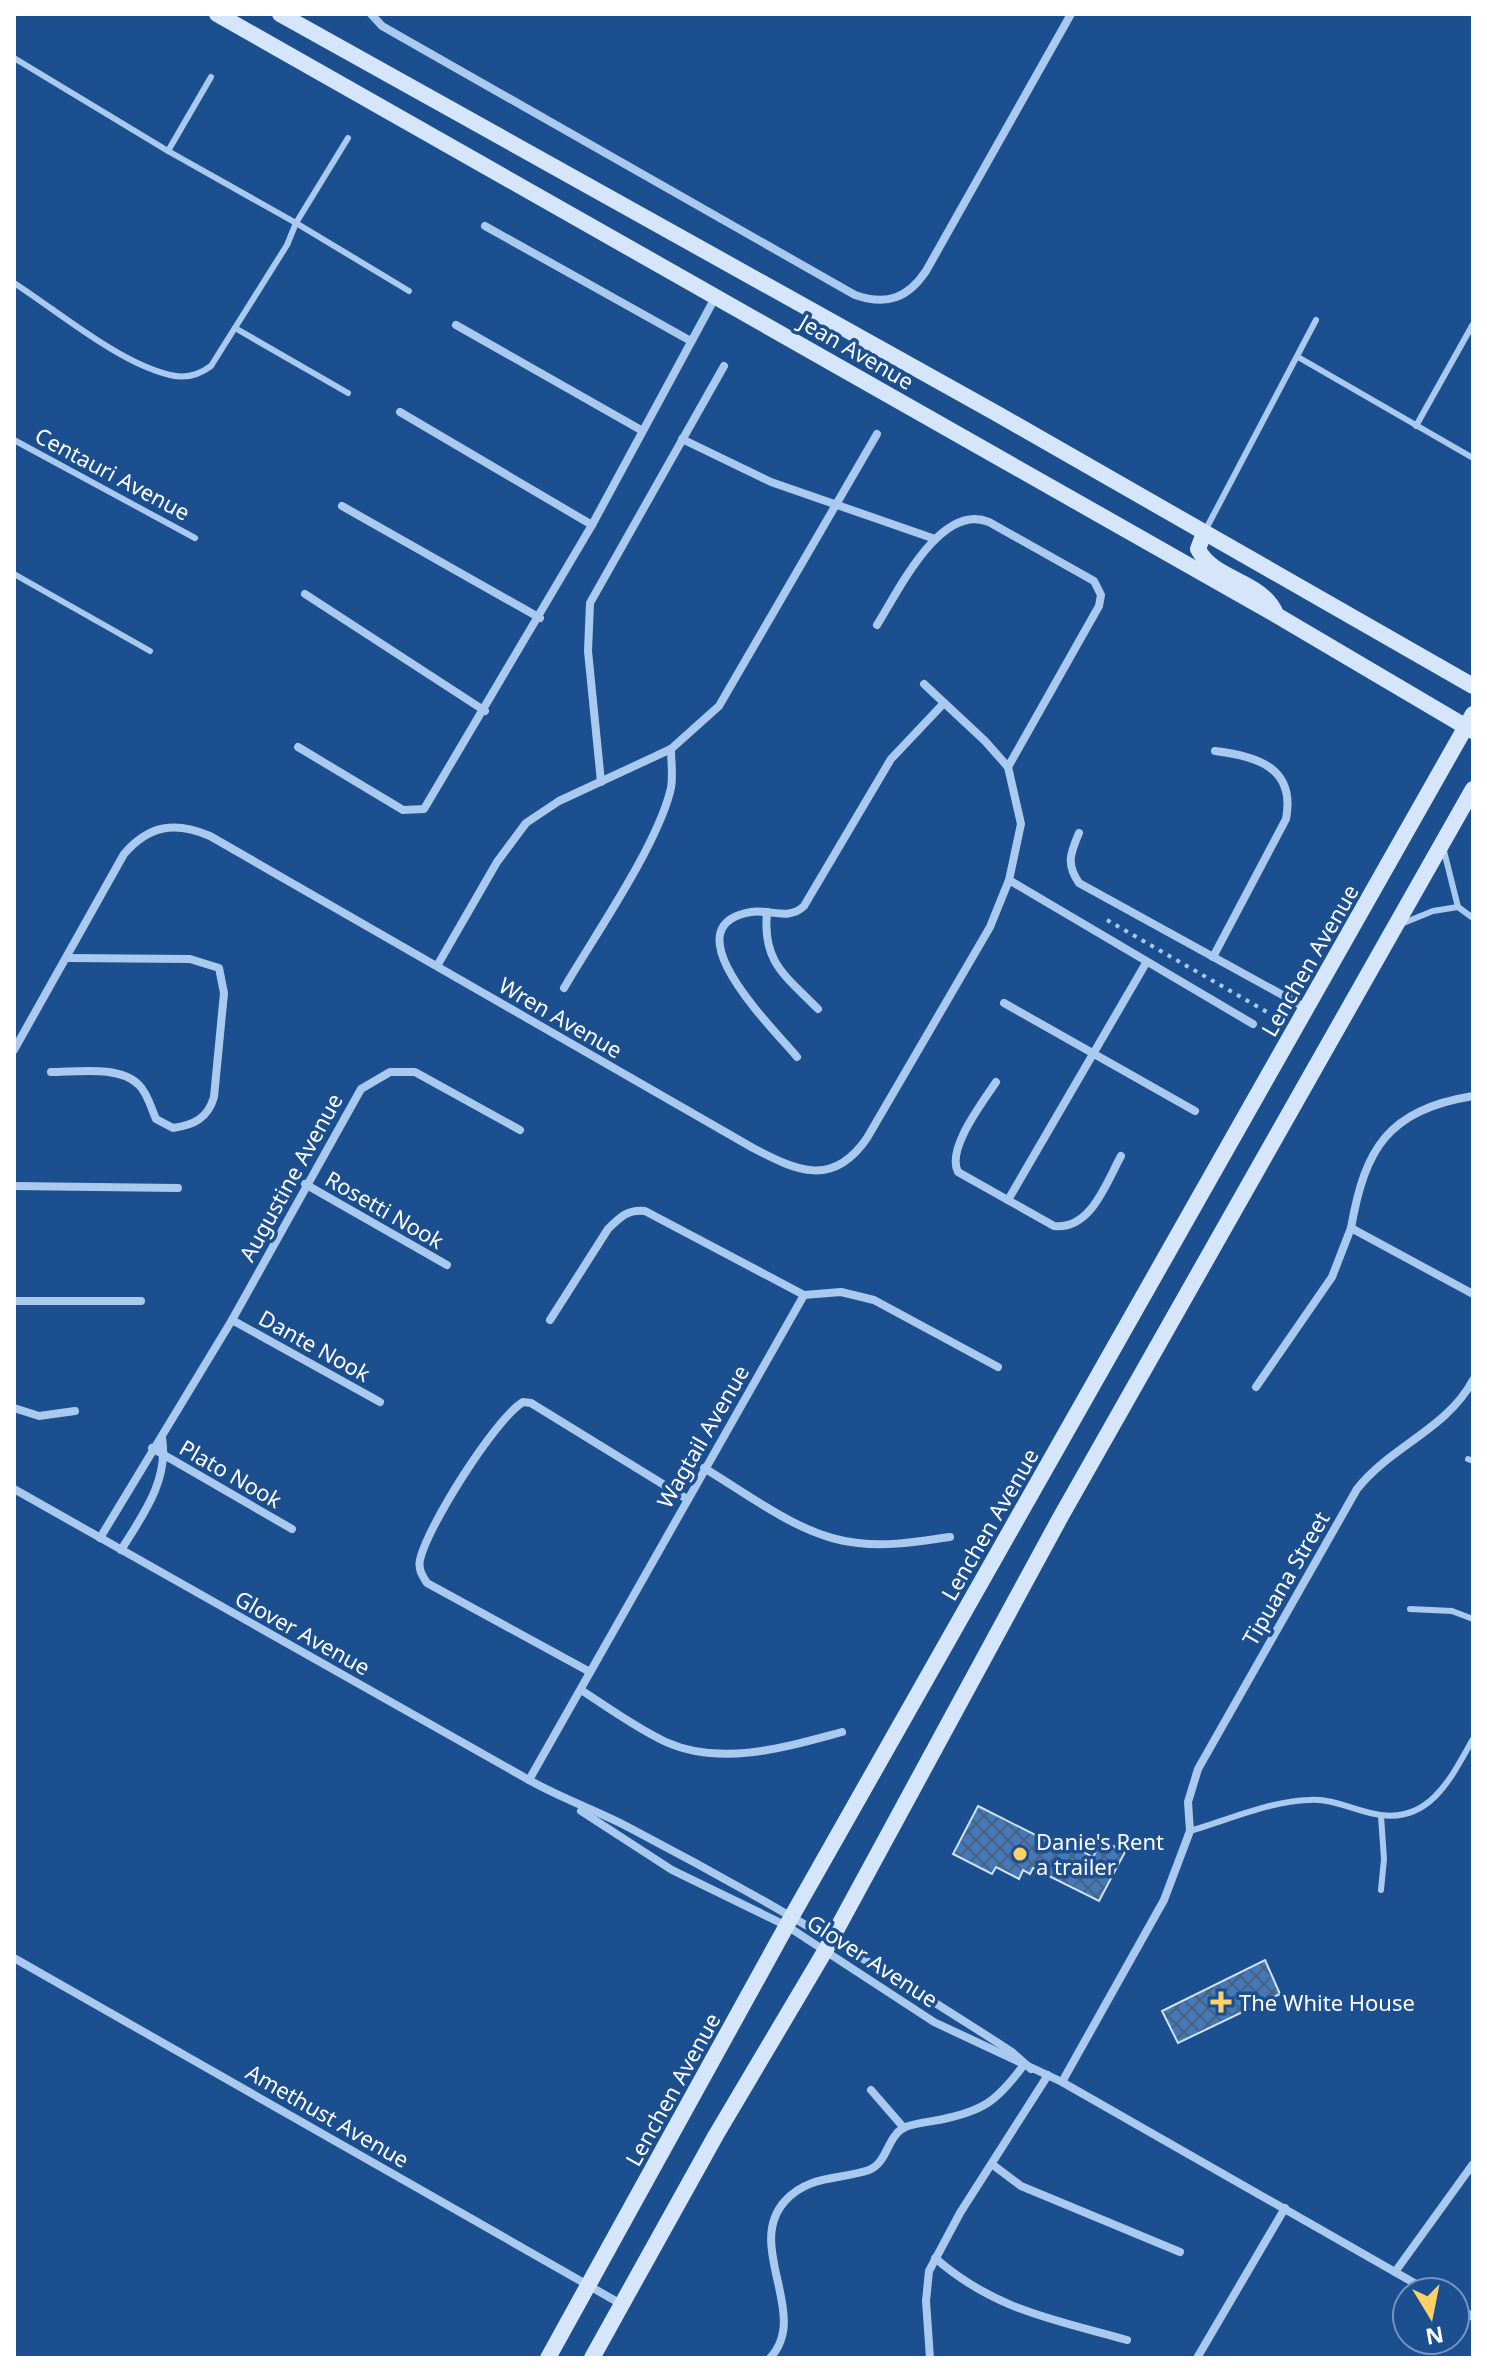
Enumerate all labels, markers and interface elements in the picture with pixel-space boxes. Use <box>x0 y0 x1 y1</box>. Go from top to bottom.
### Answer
street label: Jean Avenue <box>793 305 920 396</box>
street label: Centauri Avenue <box>30 419 196 527</box>
street label: Lenchen Avenue <box>1253 879 1365 1041</box>
street label: Wren Avenue <box>494 970 628 1064</box>
street label: Augustine Avenue <box>231 1088 349 1266</box>
street label: Rosetti Nook <box>320 1163 450 1255</box>
street label: Dante Nook <box>254 1302 376 1388</box>
street label: Wagtail Avenue <box>649 1359 755 1513</box>
street label: Plato Nook <box>174 1432 288 1514</box>
street label: Lenchen Avenue <box>933 1443 1045 1605</box>
street label: Tipuana Street <box>1234 1505 1336 1651</box>
street label: Glover Avenue <box>230 1582 376 1682</box>
place label: Danie's Rent a trailer <box>1036 1826 1164 1881</box>
marker: Danie's Rent a trailer <box>1011 1845 1029 1863</box>
street label: Glover Avenue <box>802 1907 944 2013</box>
place label: The White House <box>1239 1987 1415 2017</box>
marker: The White House <box>1210 1991 1232 2013</box>
street label: Lenchen Avenue <box>618 2007 726 2171</box>
street label: Amethust Avenue <box>241 2056 415 2174</box>
north arrow <box>1391 2276 1471 2356</box>
text: N <box>1423 2320 1446 2353</box>

